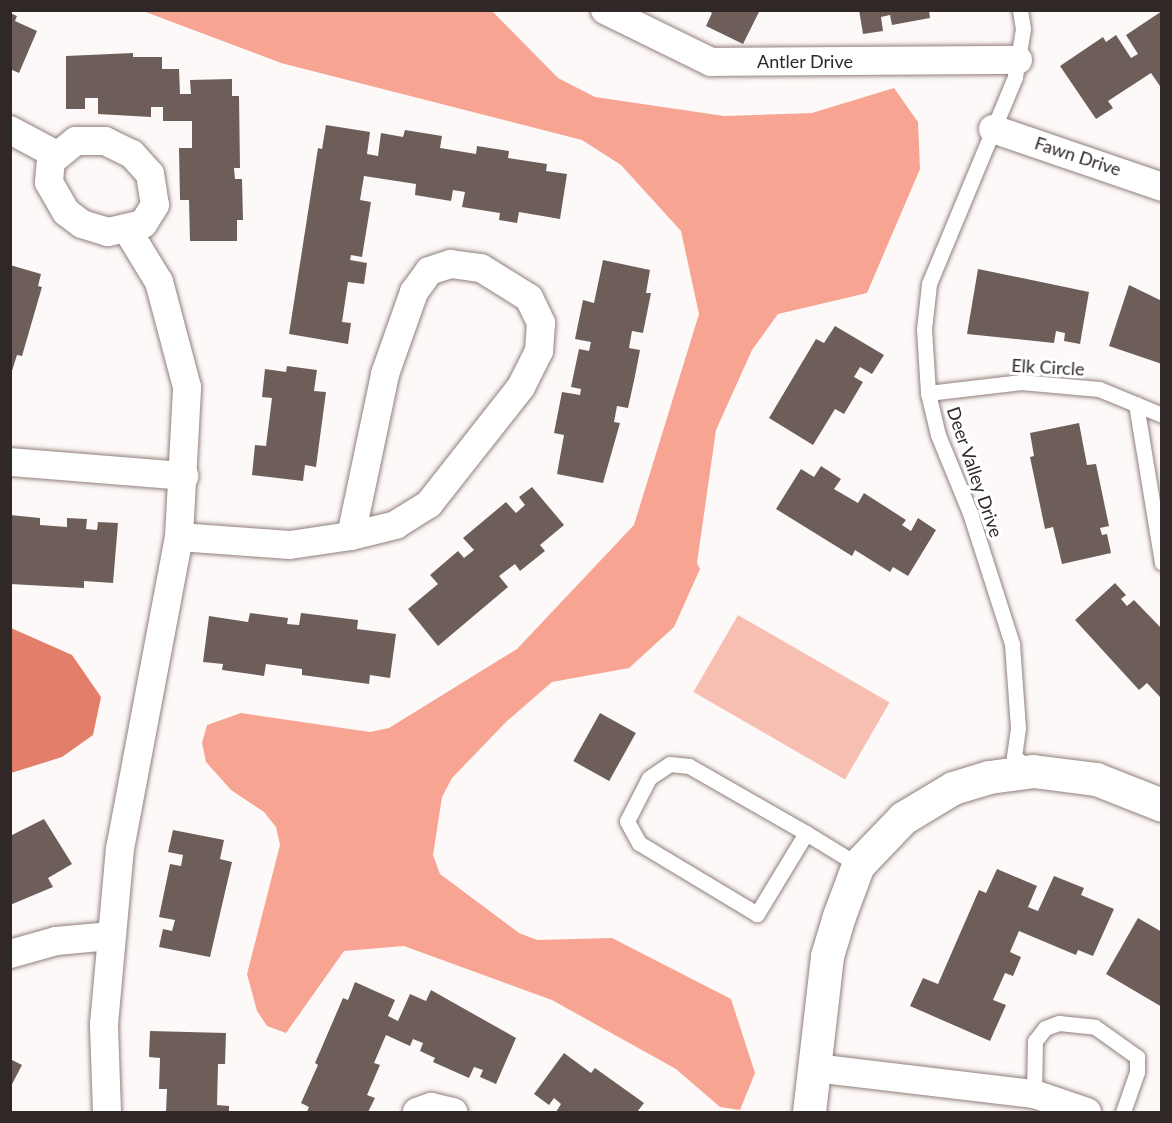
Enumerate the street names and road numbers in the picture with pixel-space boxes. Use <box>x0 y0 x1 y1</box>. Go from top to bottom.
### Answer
street label: Antler Drive <box>757 50 853 72</box>
street label: Fawn Drive <box>1032 132 1124 180</box>
street label: Elk Circle <box>1011 354 1085 380</box>
street label: Deer Valley Drive <box>942 403 1008 541</box>

